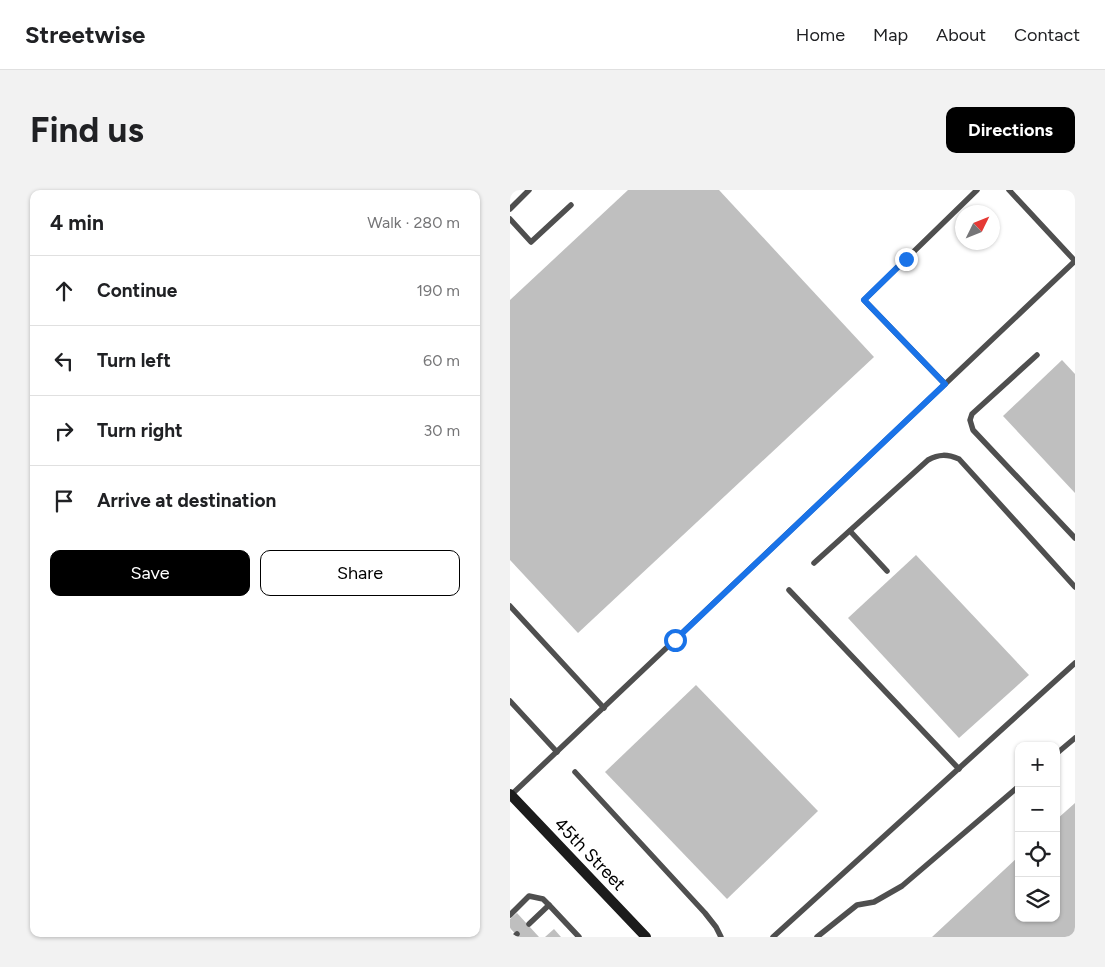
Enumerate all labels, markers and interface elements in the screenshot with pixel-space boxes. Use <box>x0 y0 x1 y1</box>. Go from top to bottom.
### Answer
text: Streetwise <box>25 20 145 49</box>
text: Home <box>796 24 845 46</box>
text: Map <box>873 24 908 46</box>
text: About <box>936 24 986 46</box>
text: Contact <box>1014 24 1080 46</box>
button: Directions <box>946 107 1075 153</box>
text: Find us <box>30 109 144 151</box>
north arrow <box>955 205 1000 250</box>
text: 4 min <box>50 210 104 235</box>
text: Walk · 280 m <box>367 213 460 232</box>
route end <box>895 248 918 271</box>
icon: ahead <box>50 277 78 305</box>
text: Continue <box>97 279 177 302</box>
text: 190 m <box>417 281 460 300</box>
icon: left <box>50 347 78 375</box>
text: Turn left <box>97 349 171 372</box>
text: 60 m <box>423 351 460 370</box>
icon: right <box>50 417 78 445</box>
text: Turn right <box>97 419 183 442</box>
text: 30 m <box>423 421 460 440</box>
icon: arrive <box>50 487 78 515</box>
text: Arrive at destination <box>97 489 276 512</box>
button: Save <box>50 550 250 596</box>
button: Share <box>260 550 460 596</box>
route start <box>664 629 687 652</box>
map controls <box>1015 742 1060 922</box>
button: + <box>1015 742 1060 787</box>
button: − <box>1015 787 1060 832</box>
street label: 45th Street <box>550 813 630 895</box>
button: locate <box>1015 832 1060 877</box>
button: layers <box>1015 877 1060 922</box>

